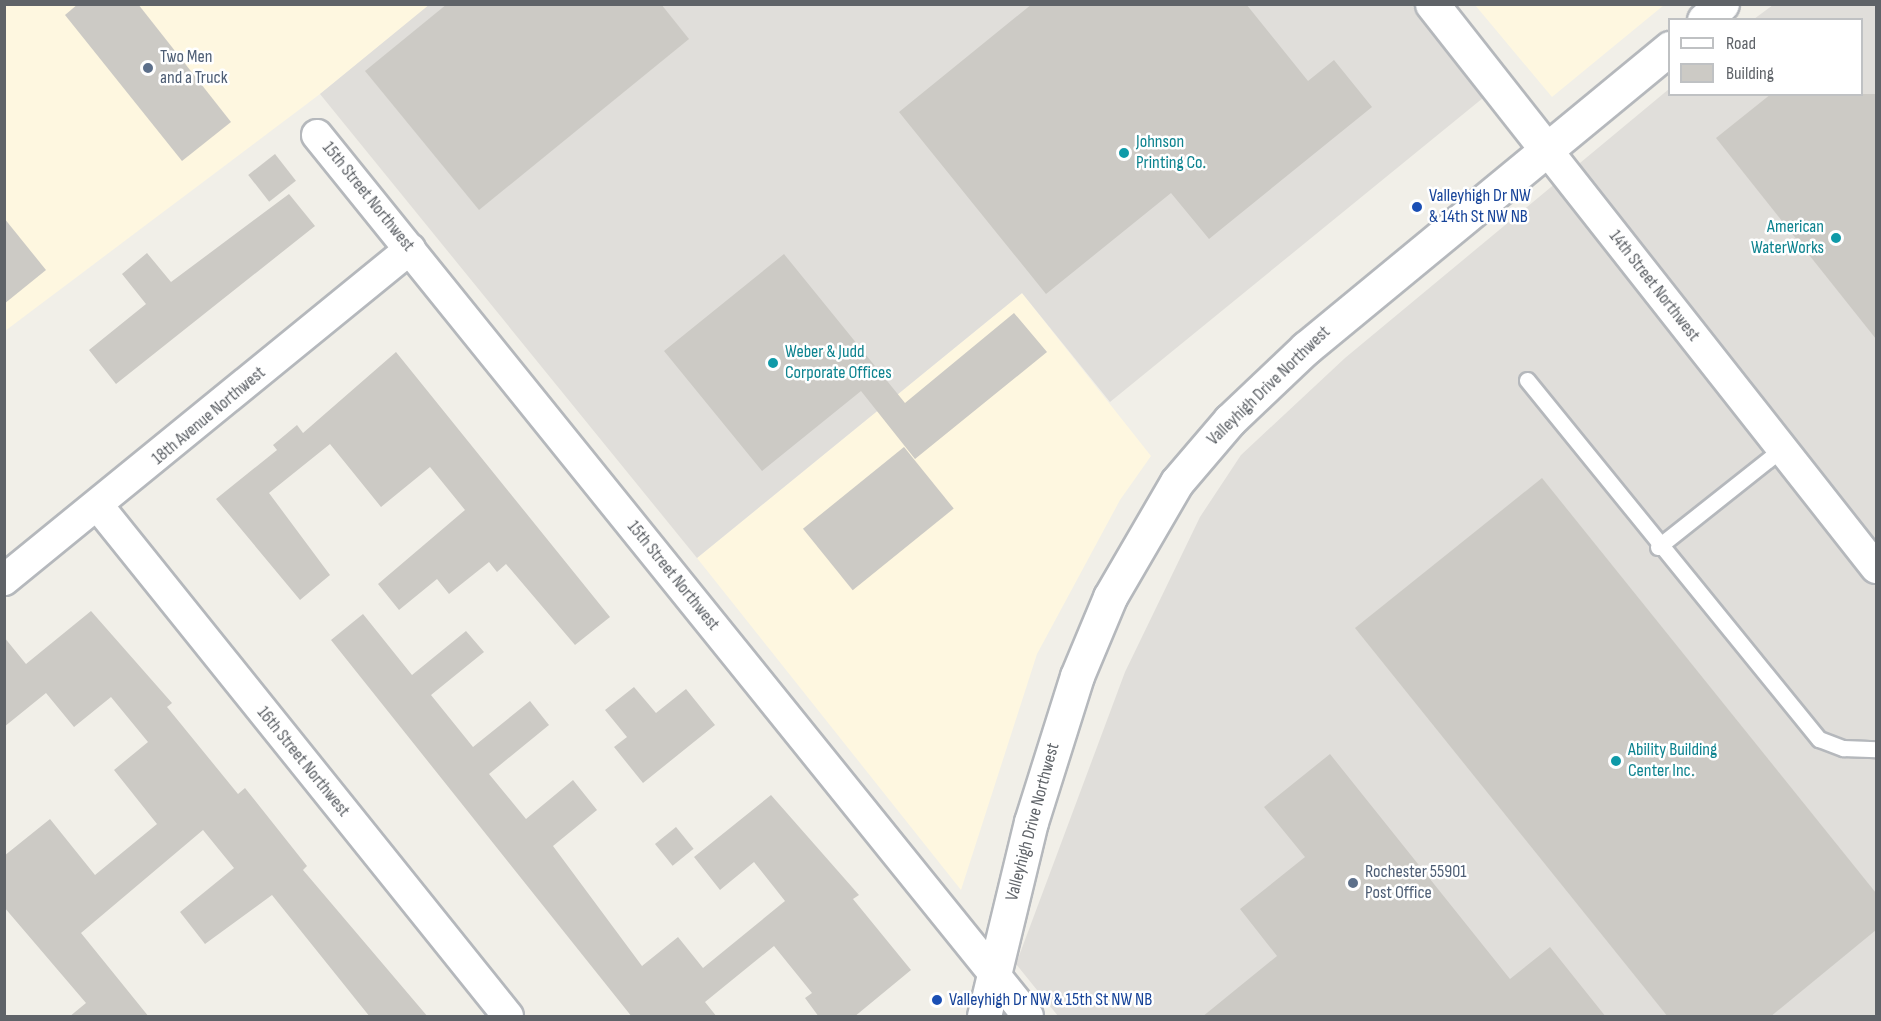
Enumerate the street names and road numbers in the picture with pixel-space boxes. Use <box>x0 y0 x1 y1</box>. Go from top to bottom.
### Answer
street label: 15th Street Northwest <box>317 138 419 256</box>
street label: 14th Street Northwest <box>1604 226 1704 346</box>
street label: Valleyhigh Drive Northwest <box>1203 322 1335 450</box>
street label: 18th Avenue Northwest <box>148 362 270 470</box>
street label: 15th Street Northwest <box>622 517 724 635</box>
street label: 16th Street Northwest <box>252 703 354 821</box>
street label: Valleyhigh Drive Northwest <box>1002 741 1064 903</box>

